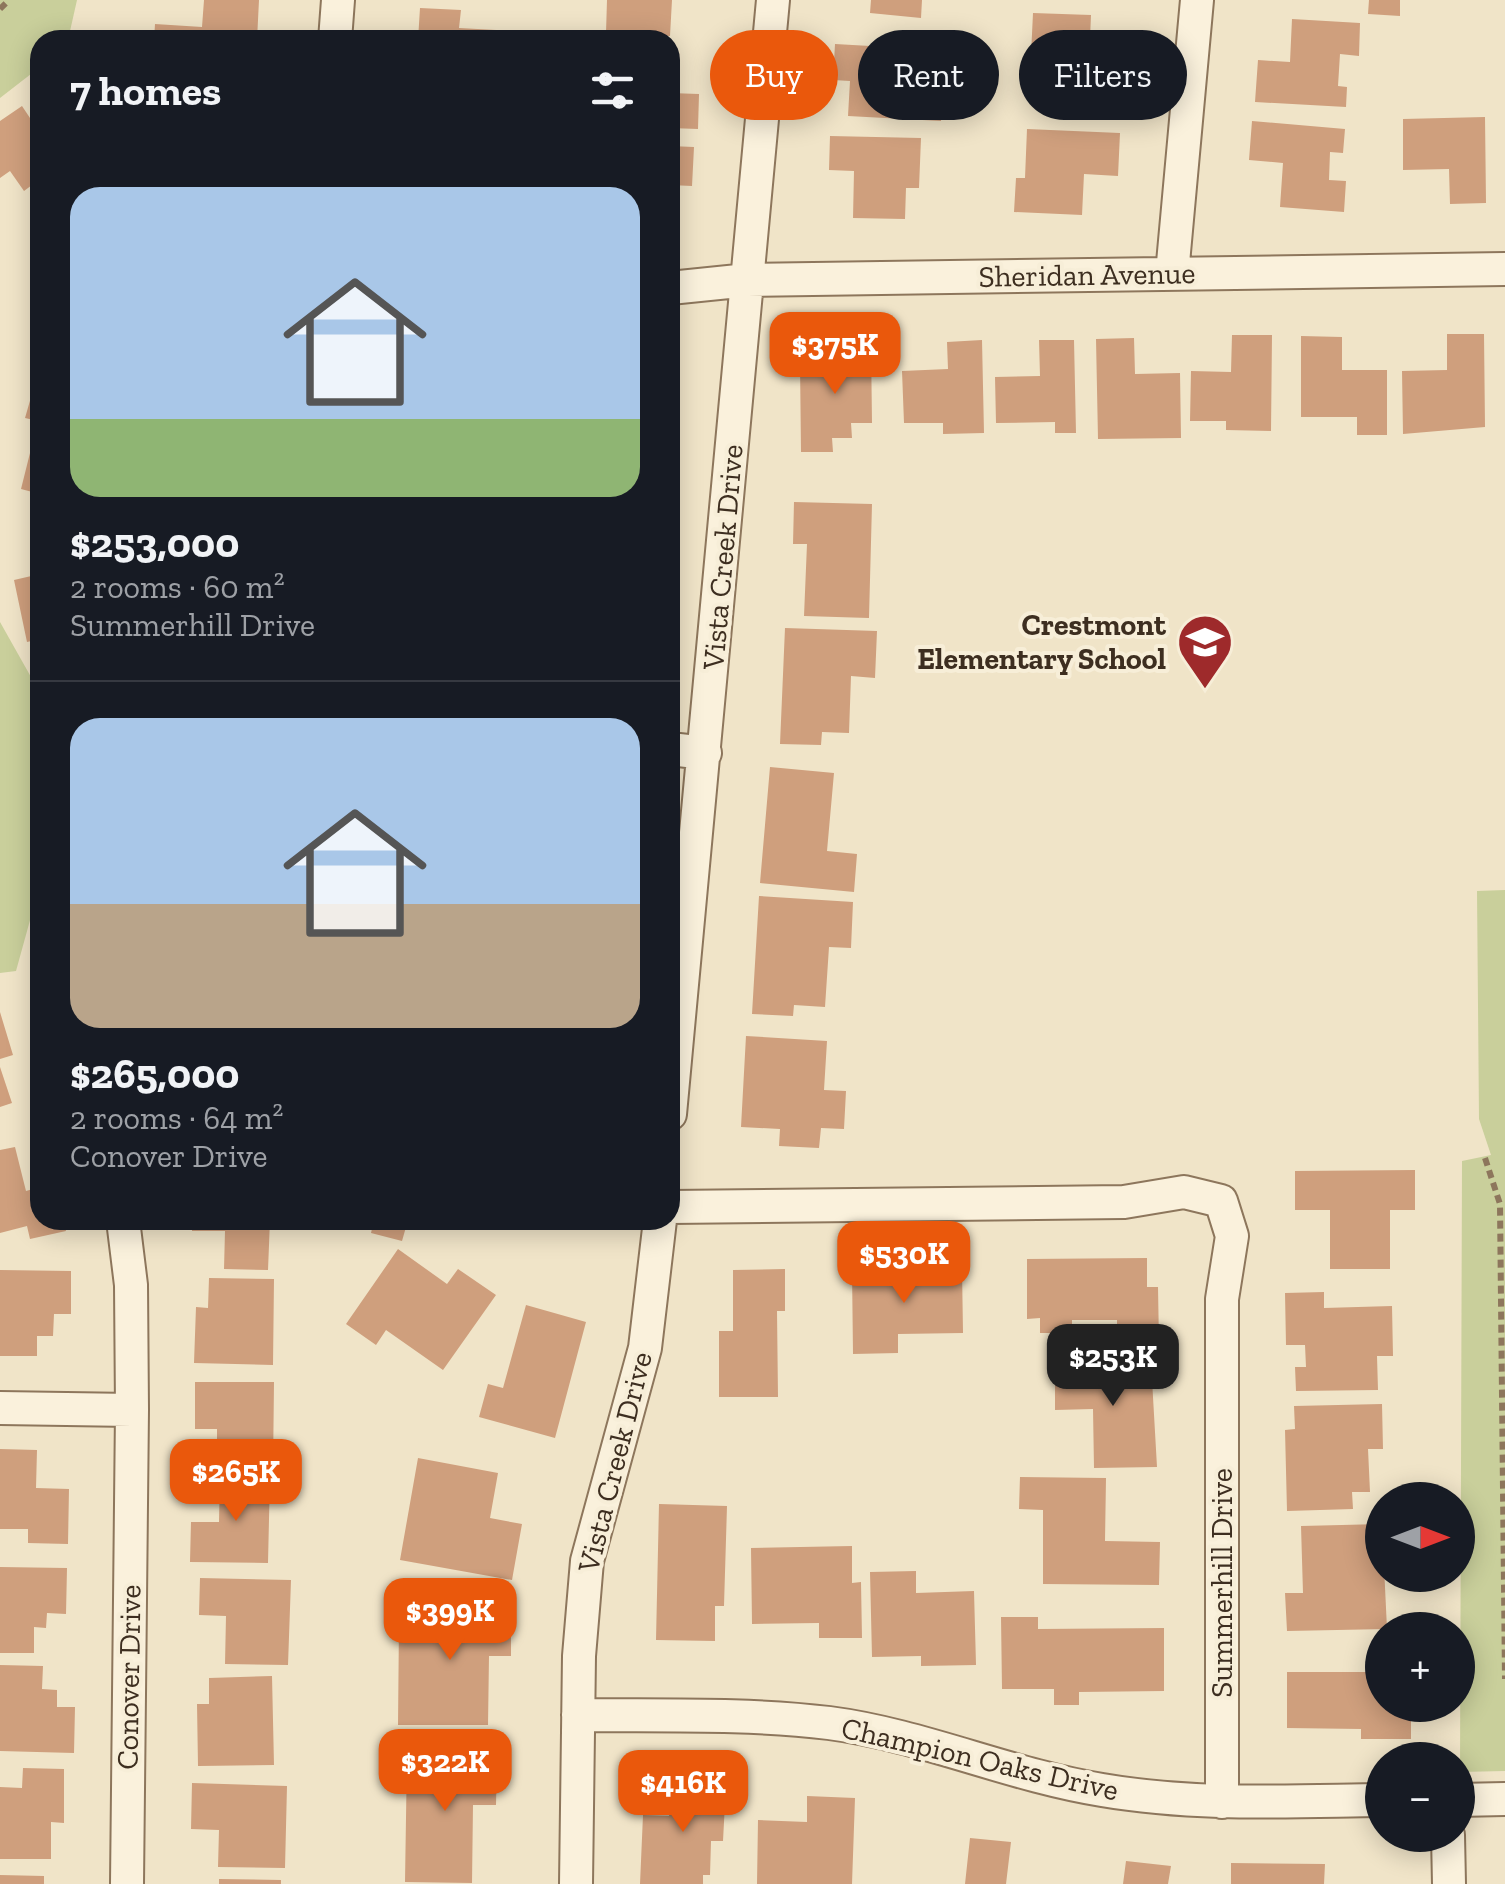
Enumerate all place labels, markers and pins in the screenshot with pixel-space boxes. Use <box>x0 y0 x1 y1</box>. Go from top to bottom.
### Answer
pin: $375K <box>765 312 905 397</box>
place label: Crestmont Elementary School <box>917 607 1167 677</box>
school or university icon: Crestmont Elementary School <box>1175 612 1235 691</box>
pin: $530K <box>834 1221 974 1306</box>
pin: $253K <box>1043 1324 1183 1409</box>
pin: $265K <box>166 1439 306 1524</box>
pin: $399K <box>380 1578 520 1663</box>
pin: $322K <box>375 1729 515 1814</box>
pin: $416K <box>613 1750 753 1835</box>

